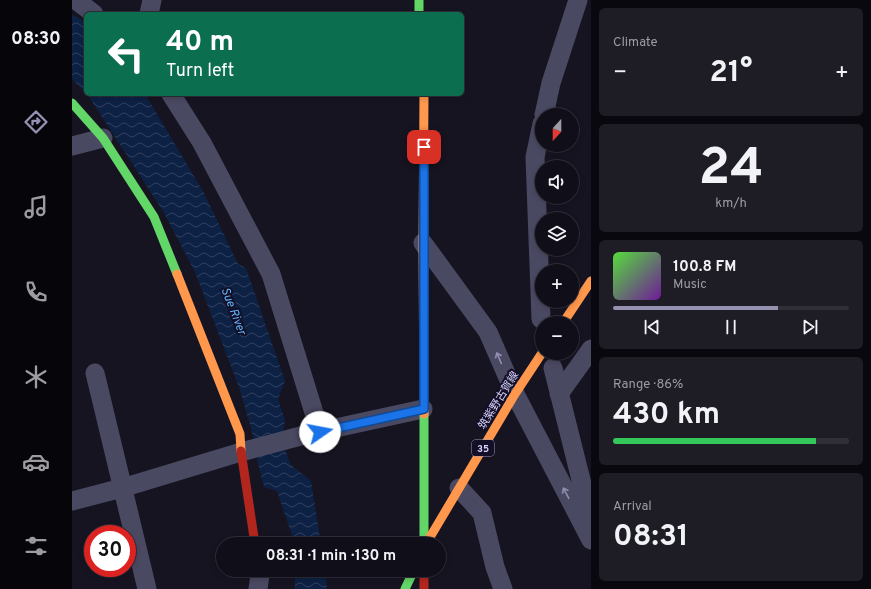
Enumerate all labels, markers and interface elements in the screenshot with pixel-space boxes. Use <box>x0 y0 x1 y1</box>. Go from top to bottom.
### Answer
text: 40 m <box>166 25 234 61</box>
text: 08:30 <box>11 28 61 51</box>
icon: left <box>100 28 152 80</box>
text: Climate <box>613 35 658 51</box>
text: 21° <box>710 55 752 92</box>
text: Turn left <box>166 60 234 83</box>
text: − <box>613 60 627 87</box>
text: + <box>835 60 849 87</box>
icon: directions <box>22 108 50 136</box>
north arrow <box>535 108 579 152</box>
map controls <box>535 108 579 360</box>
pin <box>407 130 441 164</box>
icon: arrive <box>413 136 435 158</box>
text: 24 <box>698 137 764 203</box>
button: sound <box>535 160 579 204</box>
icon: music <box>22 193 50 221</box>
text: km/h <box>715 196 747 212</box>
button: layers <box>535 212 579 256</box>
text: 100.8 FM <box>673 258 736 277</box>
button: + <box>535 264 579 308</box>
text: Music <box>673 277 707 293</box>
icon: phone <box>22 278 50 306</box>
water label: Sue River <box>217 285 250 339</box>
button: − <box>535 316 579 360</box>
icon: previous <box>641 316 663 338</box>
icon: pause <box>720 316 742 338</box>
icon: next <box>799 316 821 338</box>
one-way arrow <box>495 352 503 364</box>
icon: climate <box>22 363 50 391</box>
street label: 筑紫野古賀線 <box>475 369 522 432</box>
text: Range · 86% <box>613 377 683 393</box>
text: 430 km <box>613 397 720 434</box>
position arrow <box>299 411 341 453</box>
road number: 35 <box>472 440 494 456</box>
icon: car <box>22 448 50 476</box>
one-way arrow <box>562 487 570 499</box>
text: Arrival <box>613 499 652 515</box>
text: 08:31 <box>613 519 689 556</box>
speed limit sign: 30 <box>84 525 136 577</box>
icon: filters <box>22 532 50 560</box>
text: 08:31 · 1 min · 130 m <box>266 547 396 566</box>

